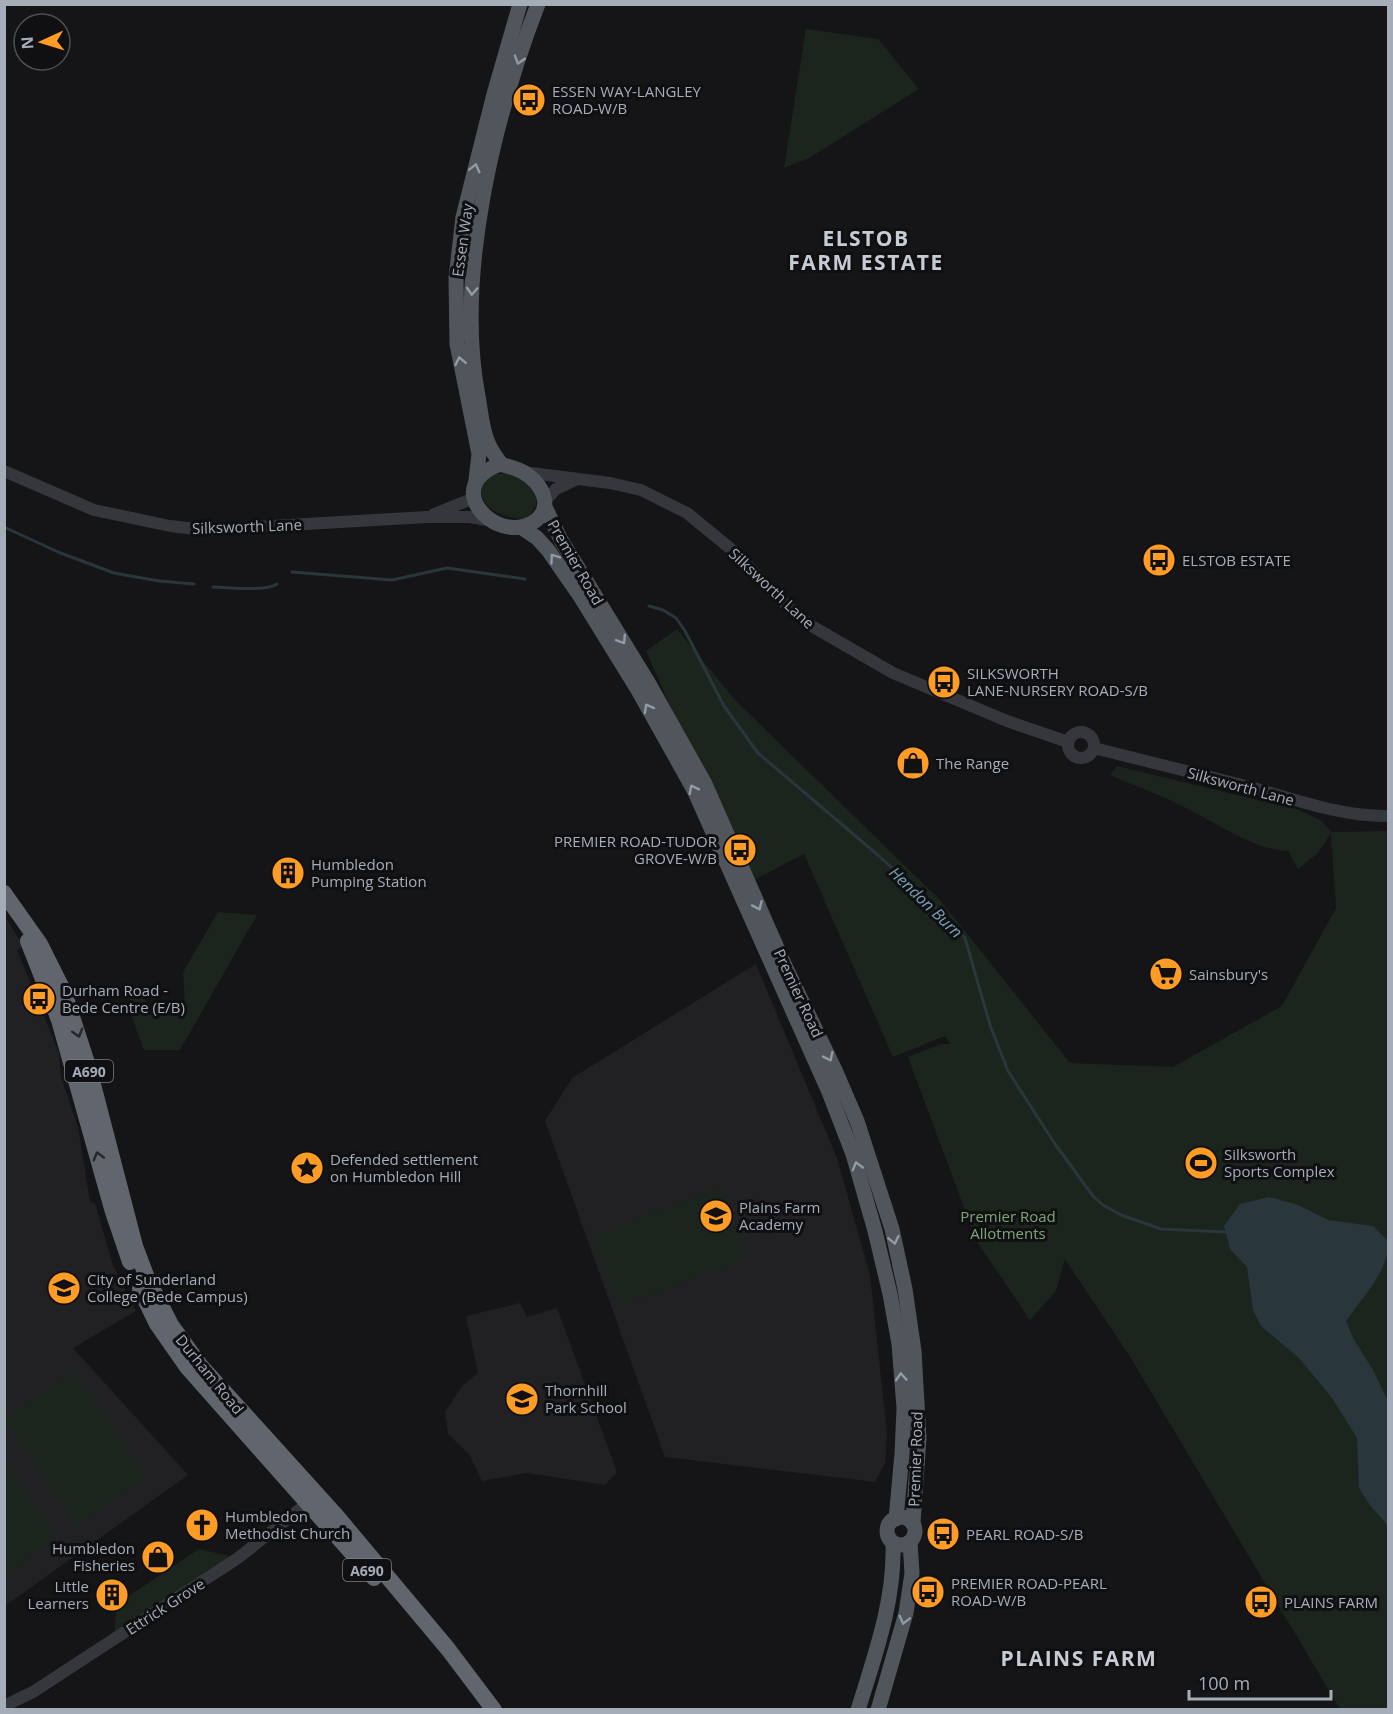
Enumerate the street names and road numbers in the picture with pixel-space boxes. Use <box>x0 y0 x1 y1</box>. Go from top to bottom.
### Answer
street label: Essen Way <box>447 202 477 278</box>
street label: Silksworth Lane <box>192 514 302 538</box>
street label: Premier Road <box>543 516 609 608</box>
street label: Silksworth Lane <box>725 543 819 633</box>
street label: Silksworth Lane <box>1185 762 1297 810</box>
street label: Premier Road <box>770 945 828 1041</box>
road number: A690 <box>65 1060 113 1082</box>
street label: Durham Road <box>172 1330 248 1418</box>
street label: Premier Road <box>903 1411 927 1507</box>
road number: A690 <box>343 1559 391 1581</box>
street label: Ettrick Grove <box>122 1573 208 1639</box>

